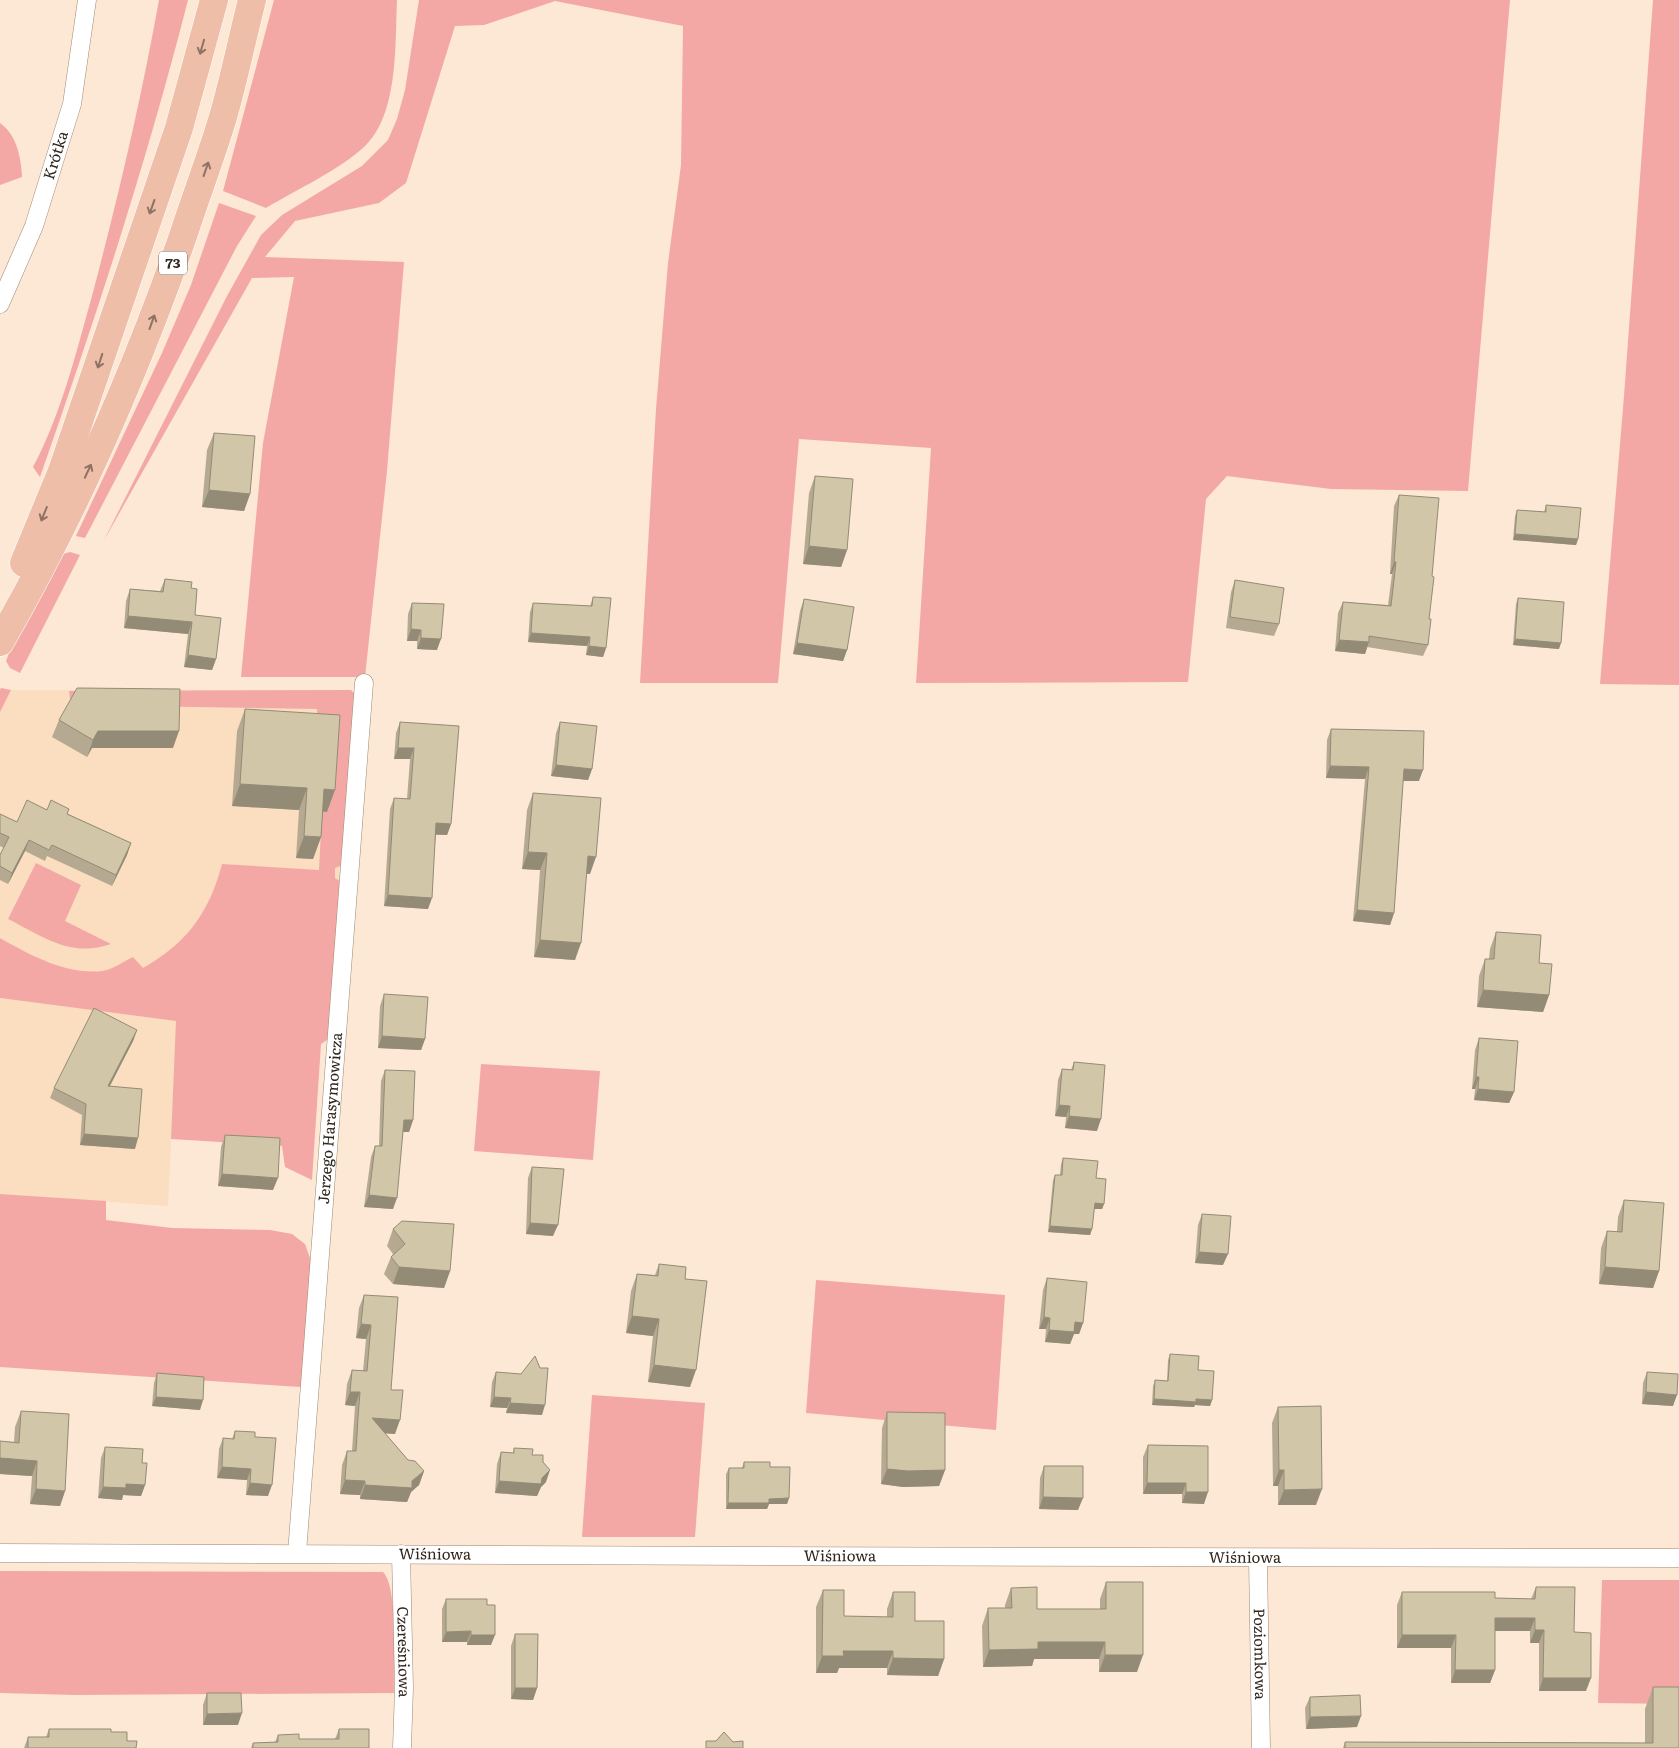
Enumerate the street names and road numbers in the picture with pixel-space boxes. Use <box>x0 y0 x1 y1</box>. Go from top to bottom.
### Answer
street label: Krótka <box>36 127 73 182</box>
road number: 73 <box>159 252 187 274</box>
street label: Jerzego Harasymowicza <box>311 1031 347 1205</box>
street label: Wiśniowa <box>399 1541 472 1565</box>
street label: Wiśniowa <box>804 1543 877 1566</box>
street label: Wiśniowa <box>1209 1545 1282 1568</box>
street label: Czereśniowa <box>392 1606 417 1699</box>
street label: Poziomkowa <box>1249 1608 1273 1701</box>

